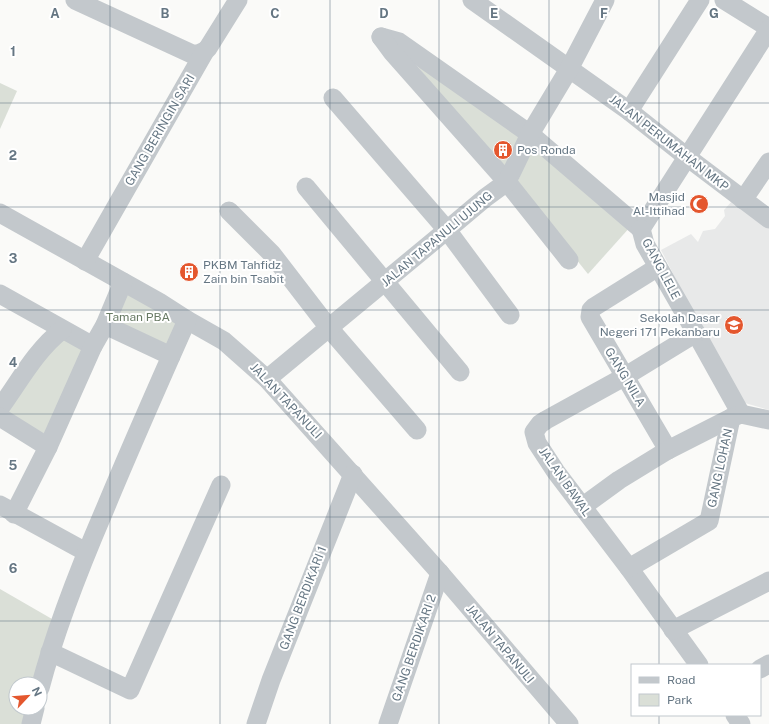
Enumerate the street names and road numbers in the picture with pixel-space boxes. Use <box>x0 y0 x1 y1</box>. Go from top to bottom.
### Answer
street label: GANG BERINGIN SARI <box>122 72 198 188</box>
street label: JALAN PERUMAHAN MKP <box>607 92 732 194</box>
street label: JALAN TAPANULI UJUNG <box>379 189 495 289</box>
street label: GANG LELE <box>639 236 683 302</box>
street label: GANG NILA <box>602 345 648 409</box>
street label: JALAN TAPANULI <box>247 360 325 442</box>
street label: GANG LOHAN <box>705 427 735 509</box>
street label: JALAN BAWAL <box>536 445 594 519</box>
street label: GANG BERDIKARI 1 <box>277 544 329 652</box>
street label: GANG BERDIKARI 2 <box>389 593 439 703</box>
street label: JALAN TAPANULI <box>463 602 537 686</box>

